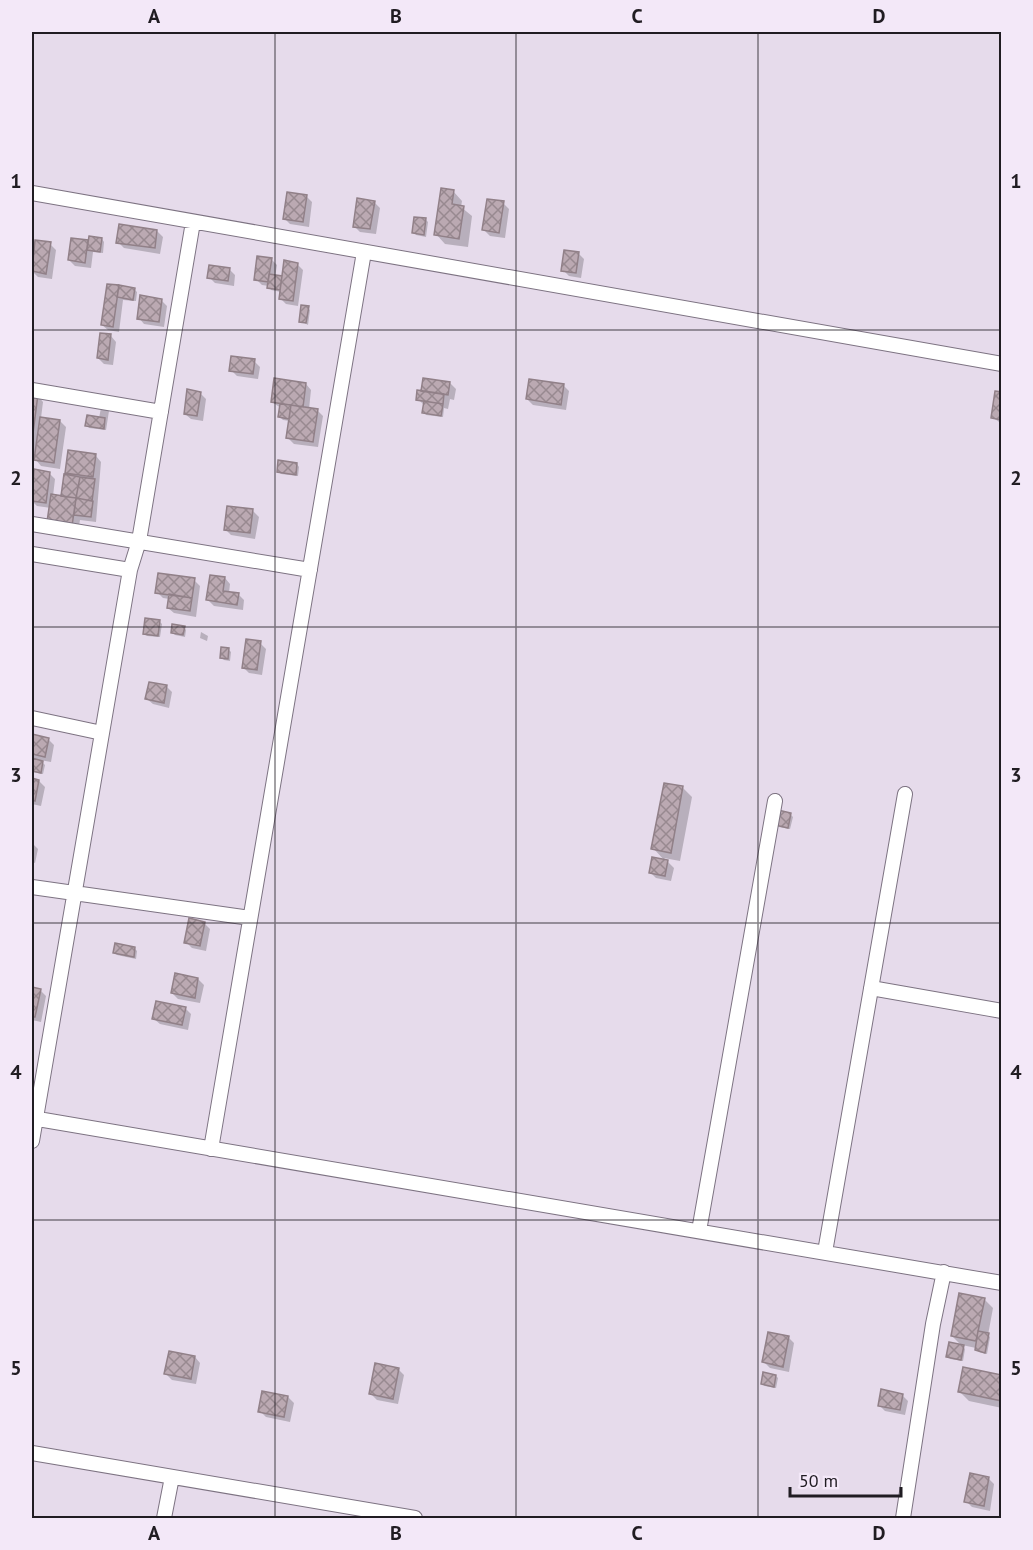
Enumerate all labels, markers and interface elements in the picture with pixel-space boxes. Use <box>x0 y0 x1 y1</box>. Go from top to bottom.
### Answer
text: A <box>148 3 161 29</box>
text: B <box>390 3 402 29</box>
text: C <box>631 3 643 29</box>
text: D <box>873 3 886 29</box>
text: 1 <box>10 168 22 194</box>
text: 1 <box>1010 168 1022 194</box>
text: 2 <box>10 465 22 491</box>
text: 2 <box>1010 465 1022 491</box>
text: 3 <box>10 762 22 788</box>
text: 3 <box>1010 762 1022 788</box>
text: 4 <box>10 1059 22 1085</box>
text: 4 <box>1010 1059 1022 1085</box>
text: 5 <box>10 1355 22 1381</box>
text: 5 <box>1010 1355 1022 1381</box>
scale bar <box>790 1460 901 1498</box>
text: 50 m <box>799 1469 838 1492</box>
text: A <box>148 1520 161 1546</box>
text: B <box>390 1520 402 1546</box>
text: C <box>631 1520 643 1546</box>
text: D <box>873 1520 886 1546</box>

